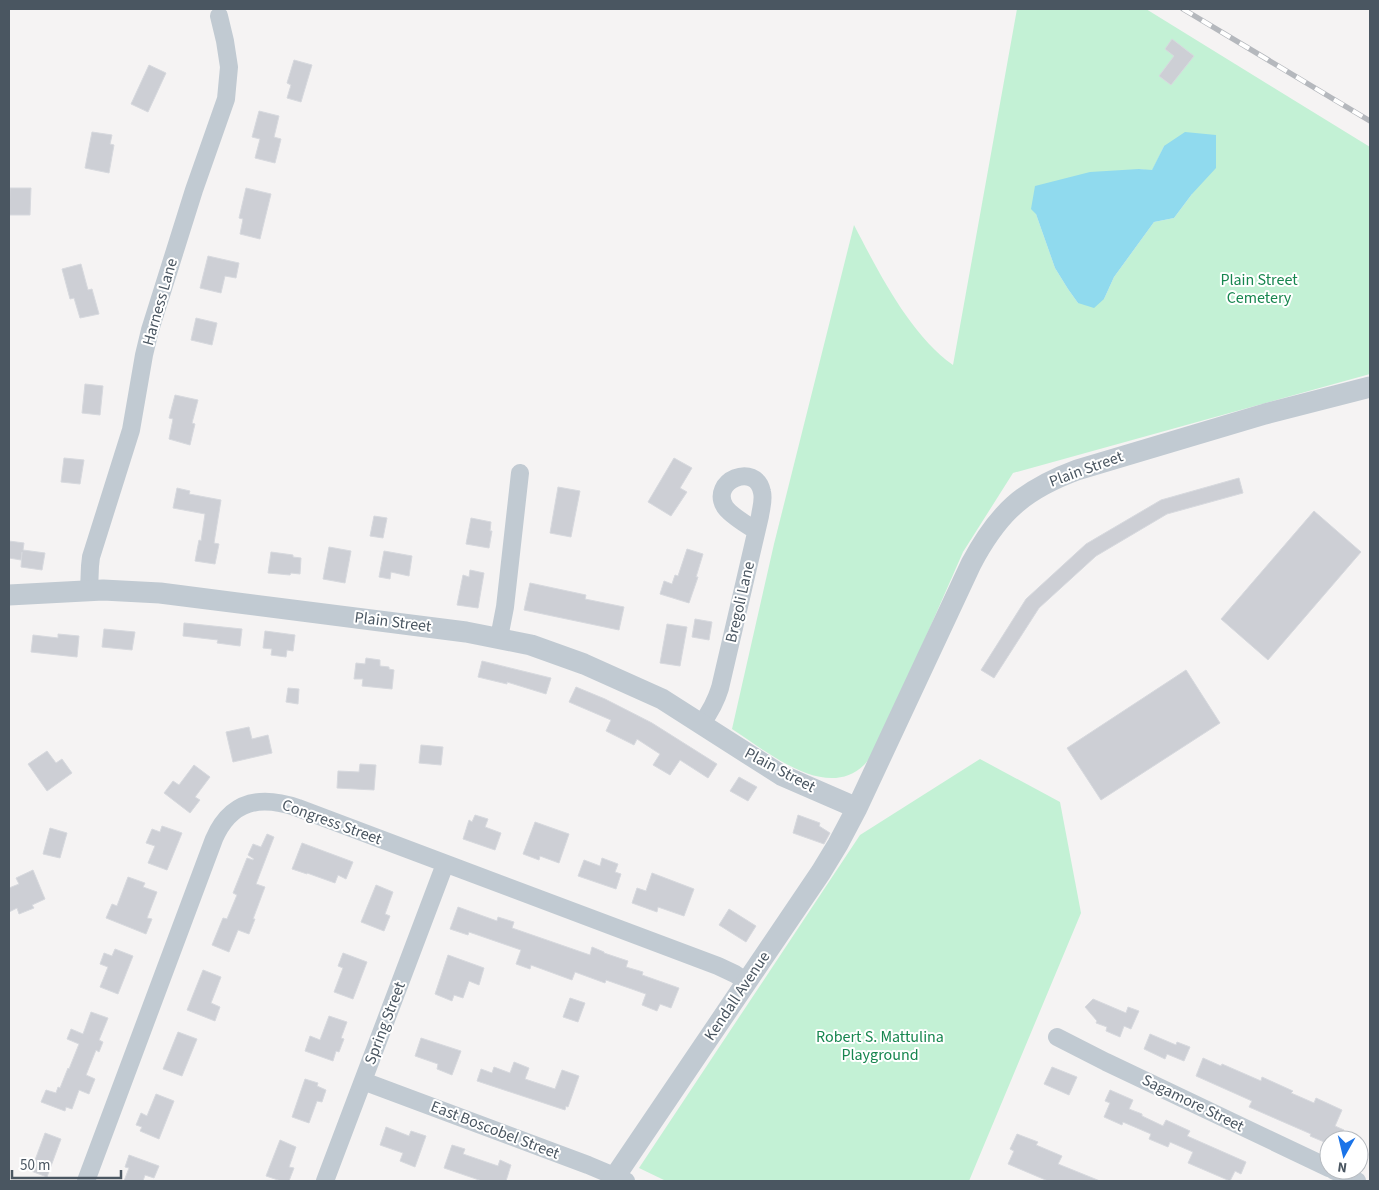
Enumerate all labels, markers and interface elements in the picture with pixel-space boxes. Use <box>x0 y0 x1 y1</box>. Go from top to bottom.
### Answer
street label: Harness Lane <box>137 256 183 348</box>
park label: Plain Street Cemetery <box>1220 269 1298 309</box>
street label: Plain Street <box>1046 445 1127 493</box>
street label: Bregoli Lane <box>720 559 760 645</box>
street label: Plain Street <box>353 606 433 638</box>
street label: Plain Street <box>741 742 820 798</box>
street label: Congress Street <box>279 794 385 850</box>
street label: Kendall Avenue <box>699 947 775 1045</box>
street label: Spring Street <box>359 978 411 1068</box>
park label: Robert S. Mattulina Playground <box>816 1026 944 1066</box>
street label: Sagamore Street <box>1138 1069 1248 1137</box>
street label: East Boscobel Street <box>428 1095 563 1165</box>
north arrow <box>1319 1130 1369 1180</box>
scale bar <box>12 1148 121 1180</box>
text: 50 m <box>20 1155 50 1176</box>
text: N <box>1336 1156 1348 1177</box>

